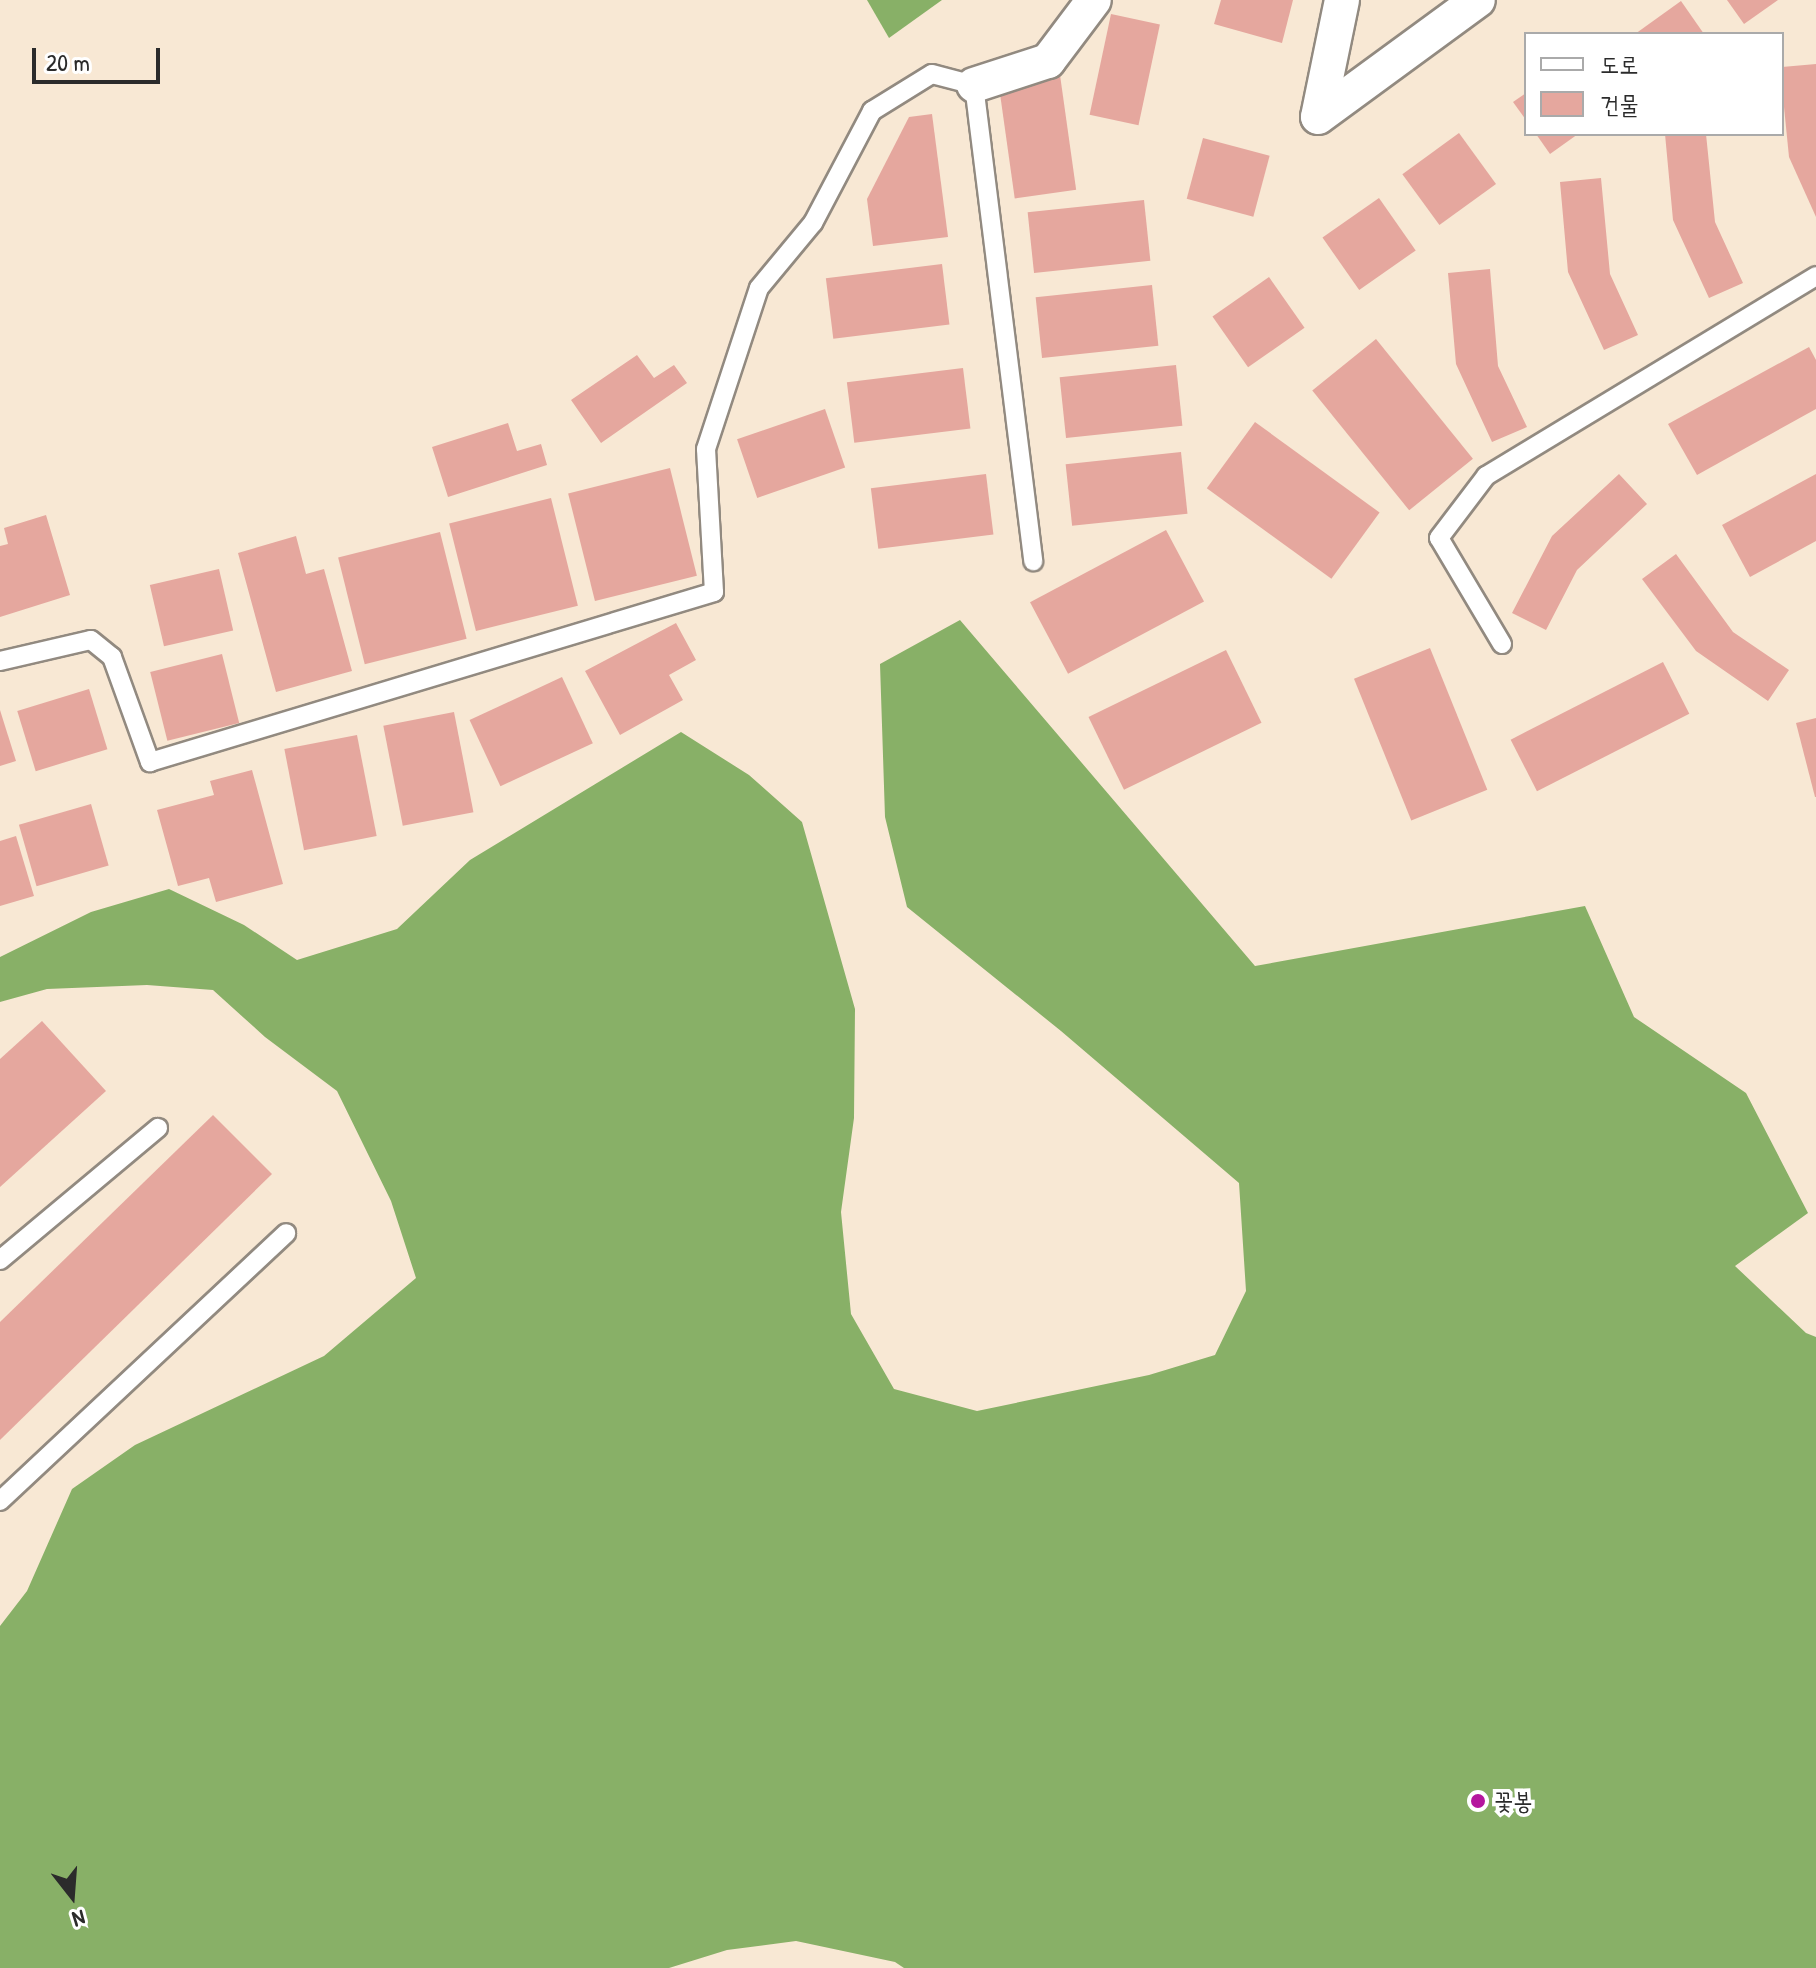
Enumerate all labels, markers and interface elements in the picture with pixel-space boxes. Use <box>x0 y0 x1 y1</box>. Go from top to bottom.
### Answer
scale bar <box>36 32 164 82</box>
legend <box>1524 32 1784 136</box>
text: 20 m <box>46 46 90 78</box>
text: 도로 <box>1600 48 1639 80</box>
text: 건물 <box>1600 88 1639 120</box>
place label: 꽃봉 <box>1494 1787 1533 1815</box>
marker: 꽃봉 <box>1469 1792 1487 1810</box>
north arrow <box>32 1856 112 1936</box>
text: N <box>69 1903 89 1935</box>

